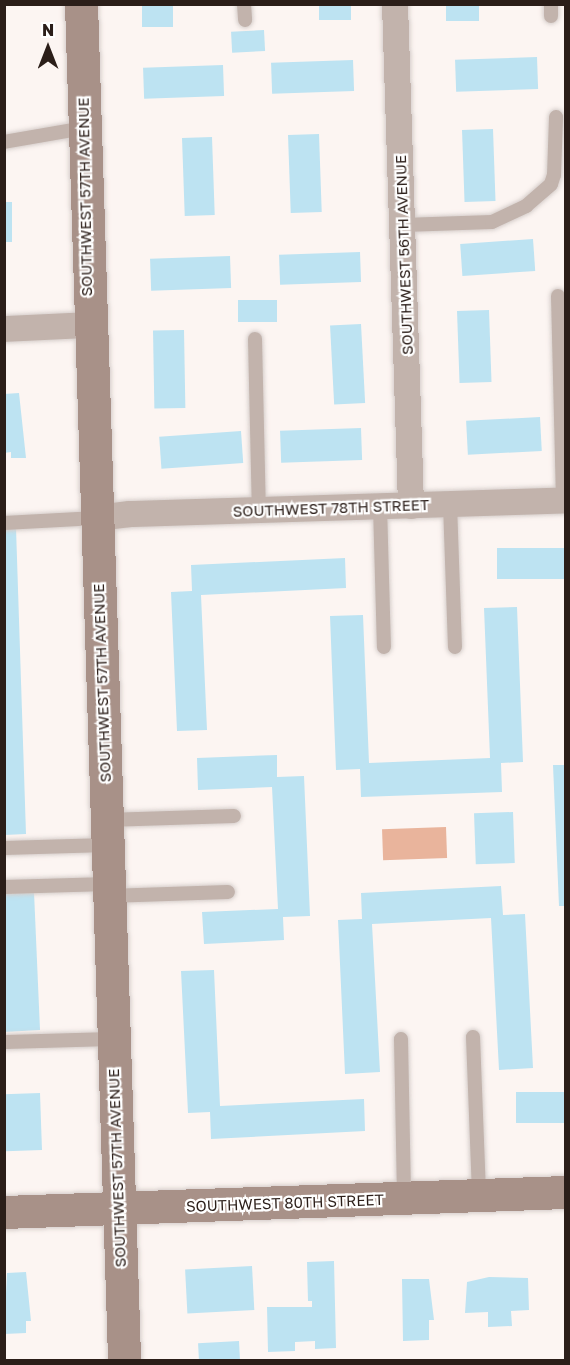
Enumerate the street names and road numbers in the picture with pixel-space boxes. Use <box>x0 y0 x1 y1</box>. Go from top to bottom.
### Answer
street label: SOUTHWEST 57TH AVENUE <box>74 97 96 297</box>
street label: SOUTHWEST 56TH AVENUE <box>392 155 416 355</box>
street label: SOUTHWEST 78TH STREET <box>232 496 430 520</box>
street label: SOUTHWEST 57TH AVENUE <box>90 583 114 783</box>
street label: SOUTHWEST 57TH AVENUE <box>105 1068 129 1268</box>
street label: SOUTHWEST 80TH STREET <box>186 1191 384 1215</box>

